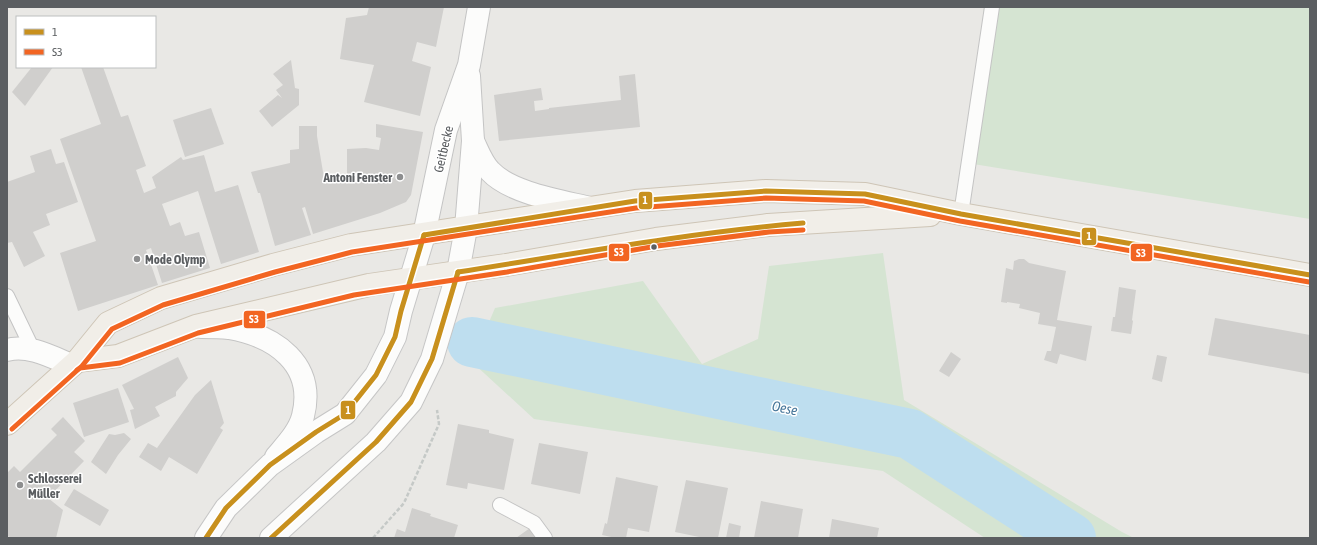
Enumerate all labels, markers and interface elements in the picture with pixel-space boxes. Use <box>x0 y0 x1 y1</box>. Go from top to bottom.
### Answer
legend <box>16 16 156 68</box>
text: 1 <box>52 25 58 39</box>
text: S3 <box>52 45 63 59</box>
street label: Geitbecke <box>431 124 456 174</box>
place label: Antoni Fenster <box>322 170 393 185</box>
marker: Antoni Fenster <box>395 172 405 182</box>
line badge: 1 <box>638 191 653 210</box>
text: 1 <box>642 194 648 206</box>
line badge: 1 <box>1081 227 1097 246</box>
text: 1 <box>1086 230 1092 242</box>
unlabelled marker <box>649 242 659 252</box>
line badge: S3 <box>608 243 630 262</box>
line badge: S3 <box>1130 243 1153 262</box>
text: S3 <box>614 246 624 258</box>
text: S3 <box>1136 247 1146 259</box>
place label: Mode Olymp <box>145 252 205 267</box>
marker: Mode Olymp <box>132 254 142 264</box>
line badge: S3 <box>243 310 266 329</box>
text: S3 <box>249 313 259 325</box>
water label: Oese <box>771 397 799 419</box>
line badge: 1 <box>340 400 356 420</box>
text: 1 <box>345 404 351 416</box>
place label: Schlosserei Müller <box>28 471 82 501</box>
marker: Schlosserei Müller <box>15 480 25 490</box>

